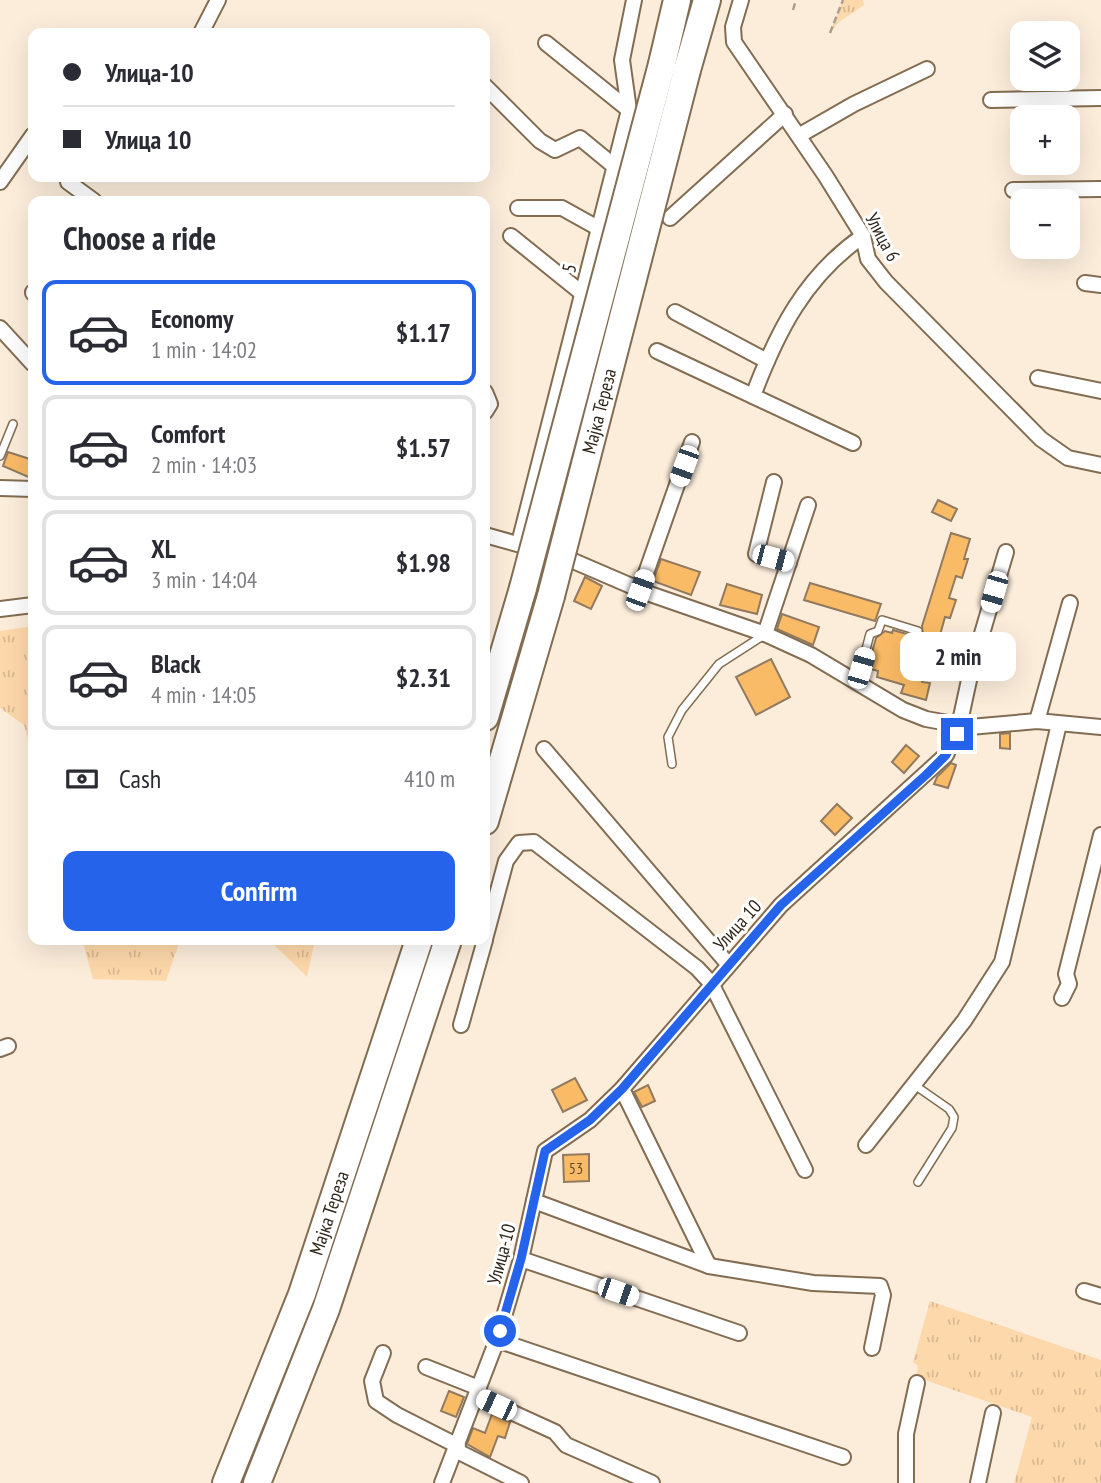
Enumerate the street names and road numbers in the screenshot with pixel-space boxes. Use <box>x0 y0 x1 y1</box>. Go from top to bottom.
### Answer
street label: Улица 6 <box>860 208 906 266</box>
street label: 5 <box>556 261 582 275</box>
street label: Мајка Тереза <box>576 366 621 456</box>
street label: Улица 10 <box>708 895 766 955</box>
street label: Мајка Тереза <box>304 1168 354 1258</box>
street label: Улица-10 <box>481 1221 521 1287</box>

